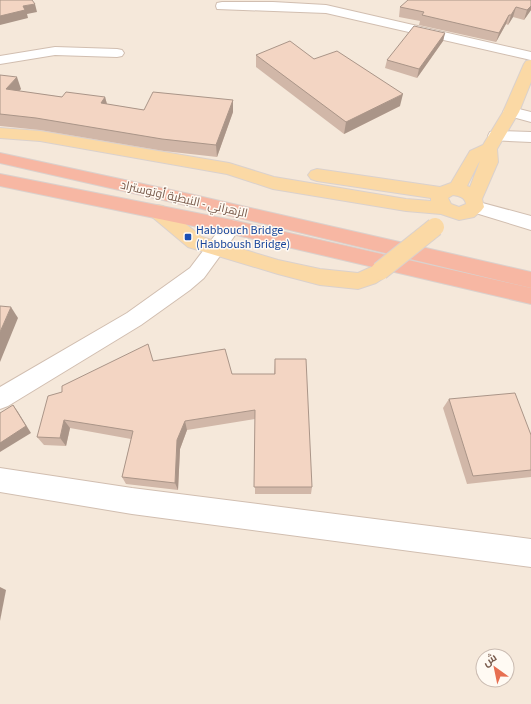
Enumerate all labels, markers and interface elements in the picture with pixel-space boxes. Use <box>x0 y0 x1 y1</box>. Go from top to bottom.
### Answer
street label: الزهراني - النبطية أوتوستراد <box>118 177 249 223</box>
place label: Habbouch Bridge (Habboush Bridge) <box>196 222 290 253</box>
marker: Habbouch Bridge (Habboush Bridge) <box>183 232 193 242</box>
north arrow <box>475 648 515 688</box>
text: ش <box>480 650 500 670</box>

